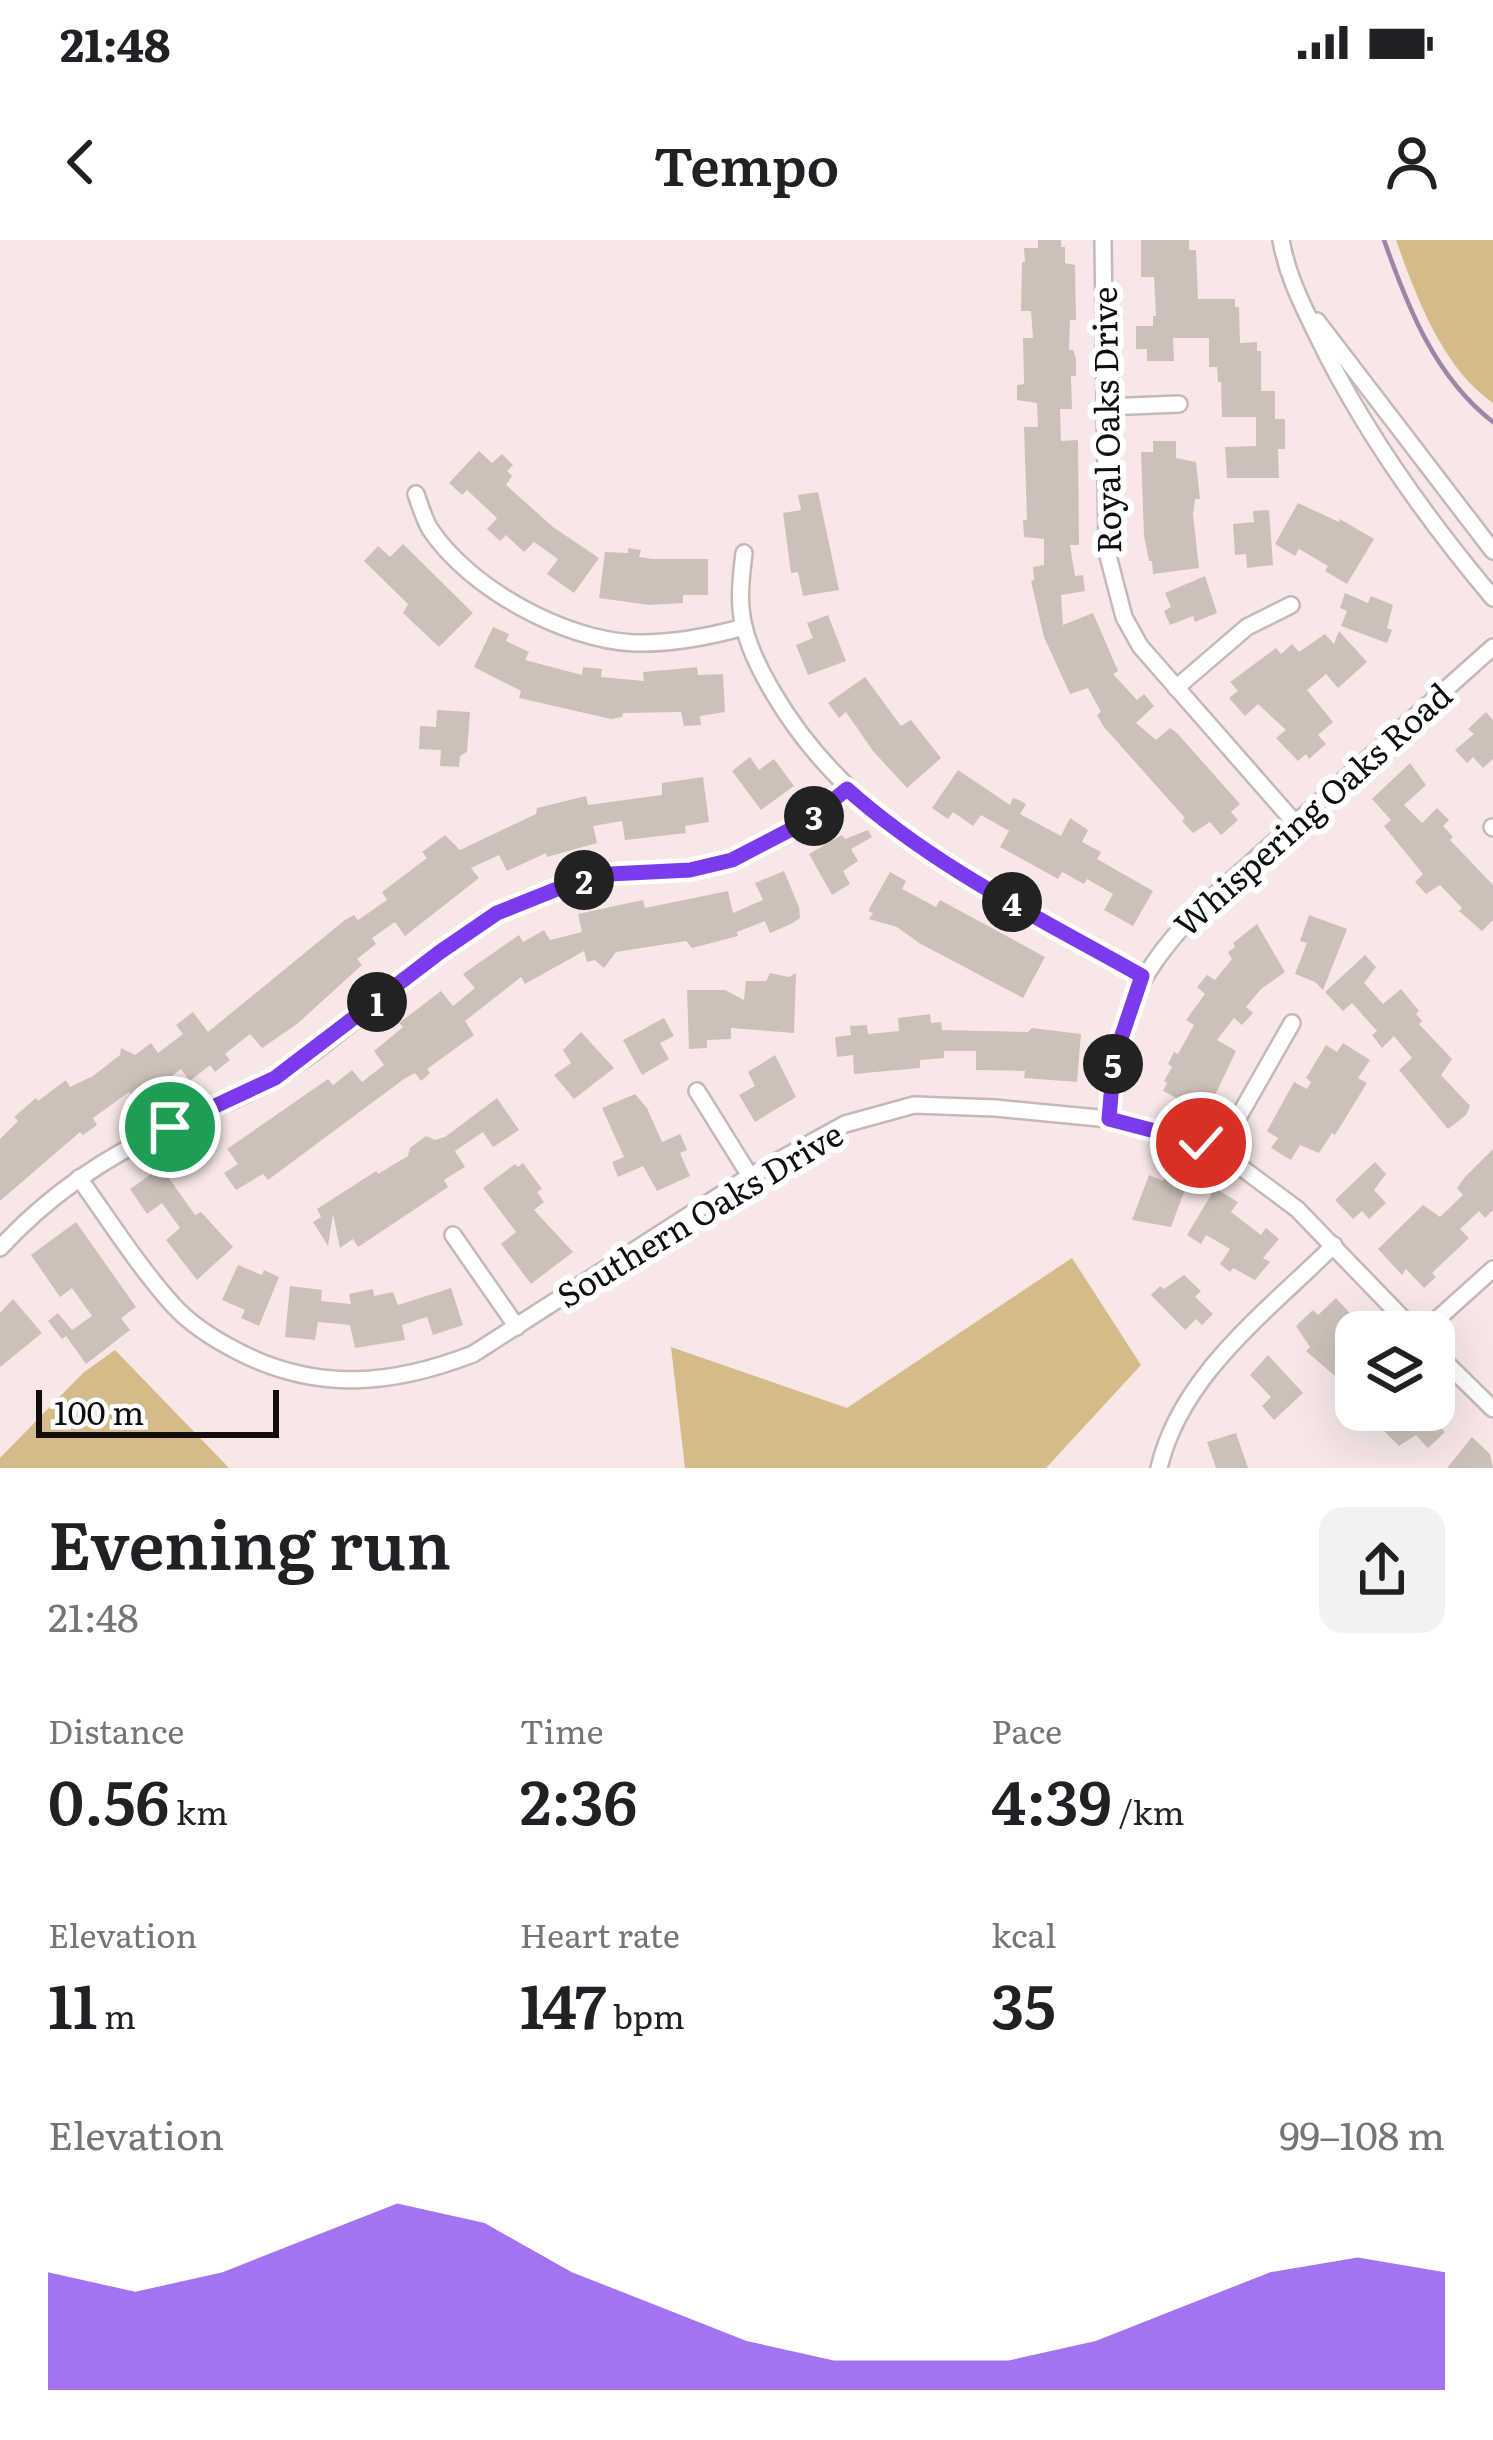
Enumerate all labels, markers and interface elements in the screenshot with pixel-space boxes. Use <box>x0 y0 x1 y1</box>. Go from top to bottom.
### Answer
text: 21:48 <box>60 9 170 76</box>
text: Tempo <box>653 122 840 203</box>
icon: back <box>48 129 114 195</box>
icon: person <box>1379 129 1445 195</box>
street label: Royal Oaks Drive <box>1078 286 1131 554</box>
street label: Whispering Oaks Road <box>1162 670 1461 946</box>
pin: 3 <box>784 786 844 846</box>
text: 3 <box>805 791 823 840</box>
pin: 2 <box>554 850 614 910</box>
text: 2 <box>575 855 593 904</box>
pin: 4 <box>982 872 1042 932</box>
text: 4 <box>1002 877 1022 926</box>
pin: 1 <box>347 972 407 1032</box>
text: 1 <box>370 977 384 1026</box>
pin: 5 <box>1083 1034 1143 1094</box>
text: 5 <box>1104 1039 1122 1088</box>
pin <box>119 1076 221 1178</box>
pin <box>1150 1092 1252 1194</box>
icon: arrive <box>137 1094 203 1160</box>
street label: Southern Oaks Drive <box>546 1108 851 1318</box>
icon: check <box>1168 1110 1234 1176</box>
map controls <box>1335 1311 1455 1431</box>
button: layers <box>1335 1311 1455 1431</box>
scale bar <box>36 1384 279 1437</box>
text: 100 m <box>54 1386 144 1435</box>
text: Evening run <box>48 1492 451 1590</box>
button: share <box>1319 1507 1445 1633</box>
text: 21:48 <box>48 1586 139 1644</box>
text: Distance <box>48 1705 184 1754</box>
text: Time <box>520 1705 604 1754</box>
text: Pace <box>991 1705 1062 1754</box>
text: 0.56 <box>48 1754 170 1843</box>
text: 2:36 <box>520 1754 637 1843</box>
text: 4:39 <box>991 1754 1112 1843</box>
text: km <box>170 1786 228 1835</box>
text: /km <box>1112 1786 1184 1835</box>
text: Elevation <box>48 1909 197 1958</box>
text: Heart rate <box>520 1909 680 1958</box>
text: kcal <box>991 1909 1056 1958</box>
text: 11 <box>48 1958 97 2047</box>
text: 147 <box>520 1958 606 2047</box>
text: 35 <box>991 1958 1056 2047</box>
text: m <box>97 1990 136 2039</box>
text: bpm <box>606 1990 685 2039</box>
text: Elevation <box>48 2104 224 2162</box>
text: 99–108 m <box>1279 2104 1445 2162</box>

